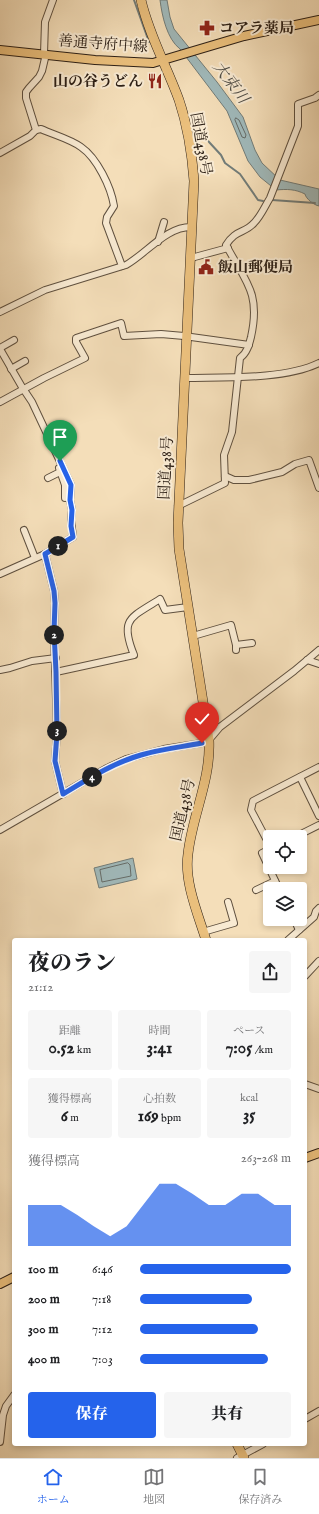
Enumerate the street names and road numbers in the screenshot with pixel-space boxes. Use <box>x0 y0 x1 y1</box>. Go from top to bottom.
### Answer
street label: 善通寺府中線 <box>57 31 149 57</box>
street label: 国道438号 <box>186 111 216 177</box>
street label: 国道438号 <box>155 436 177 500</box>
street label: 国道438号 <box>167 777 199 843</box>

